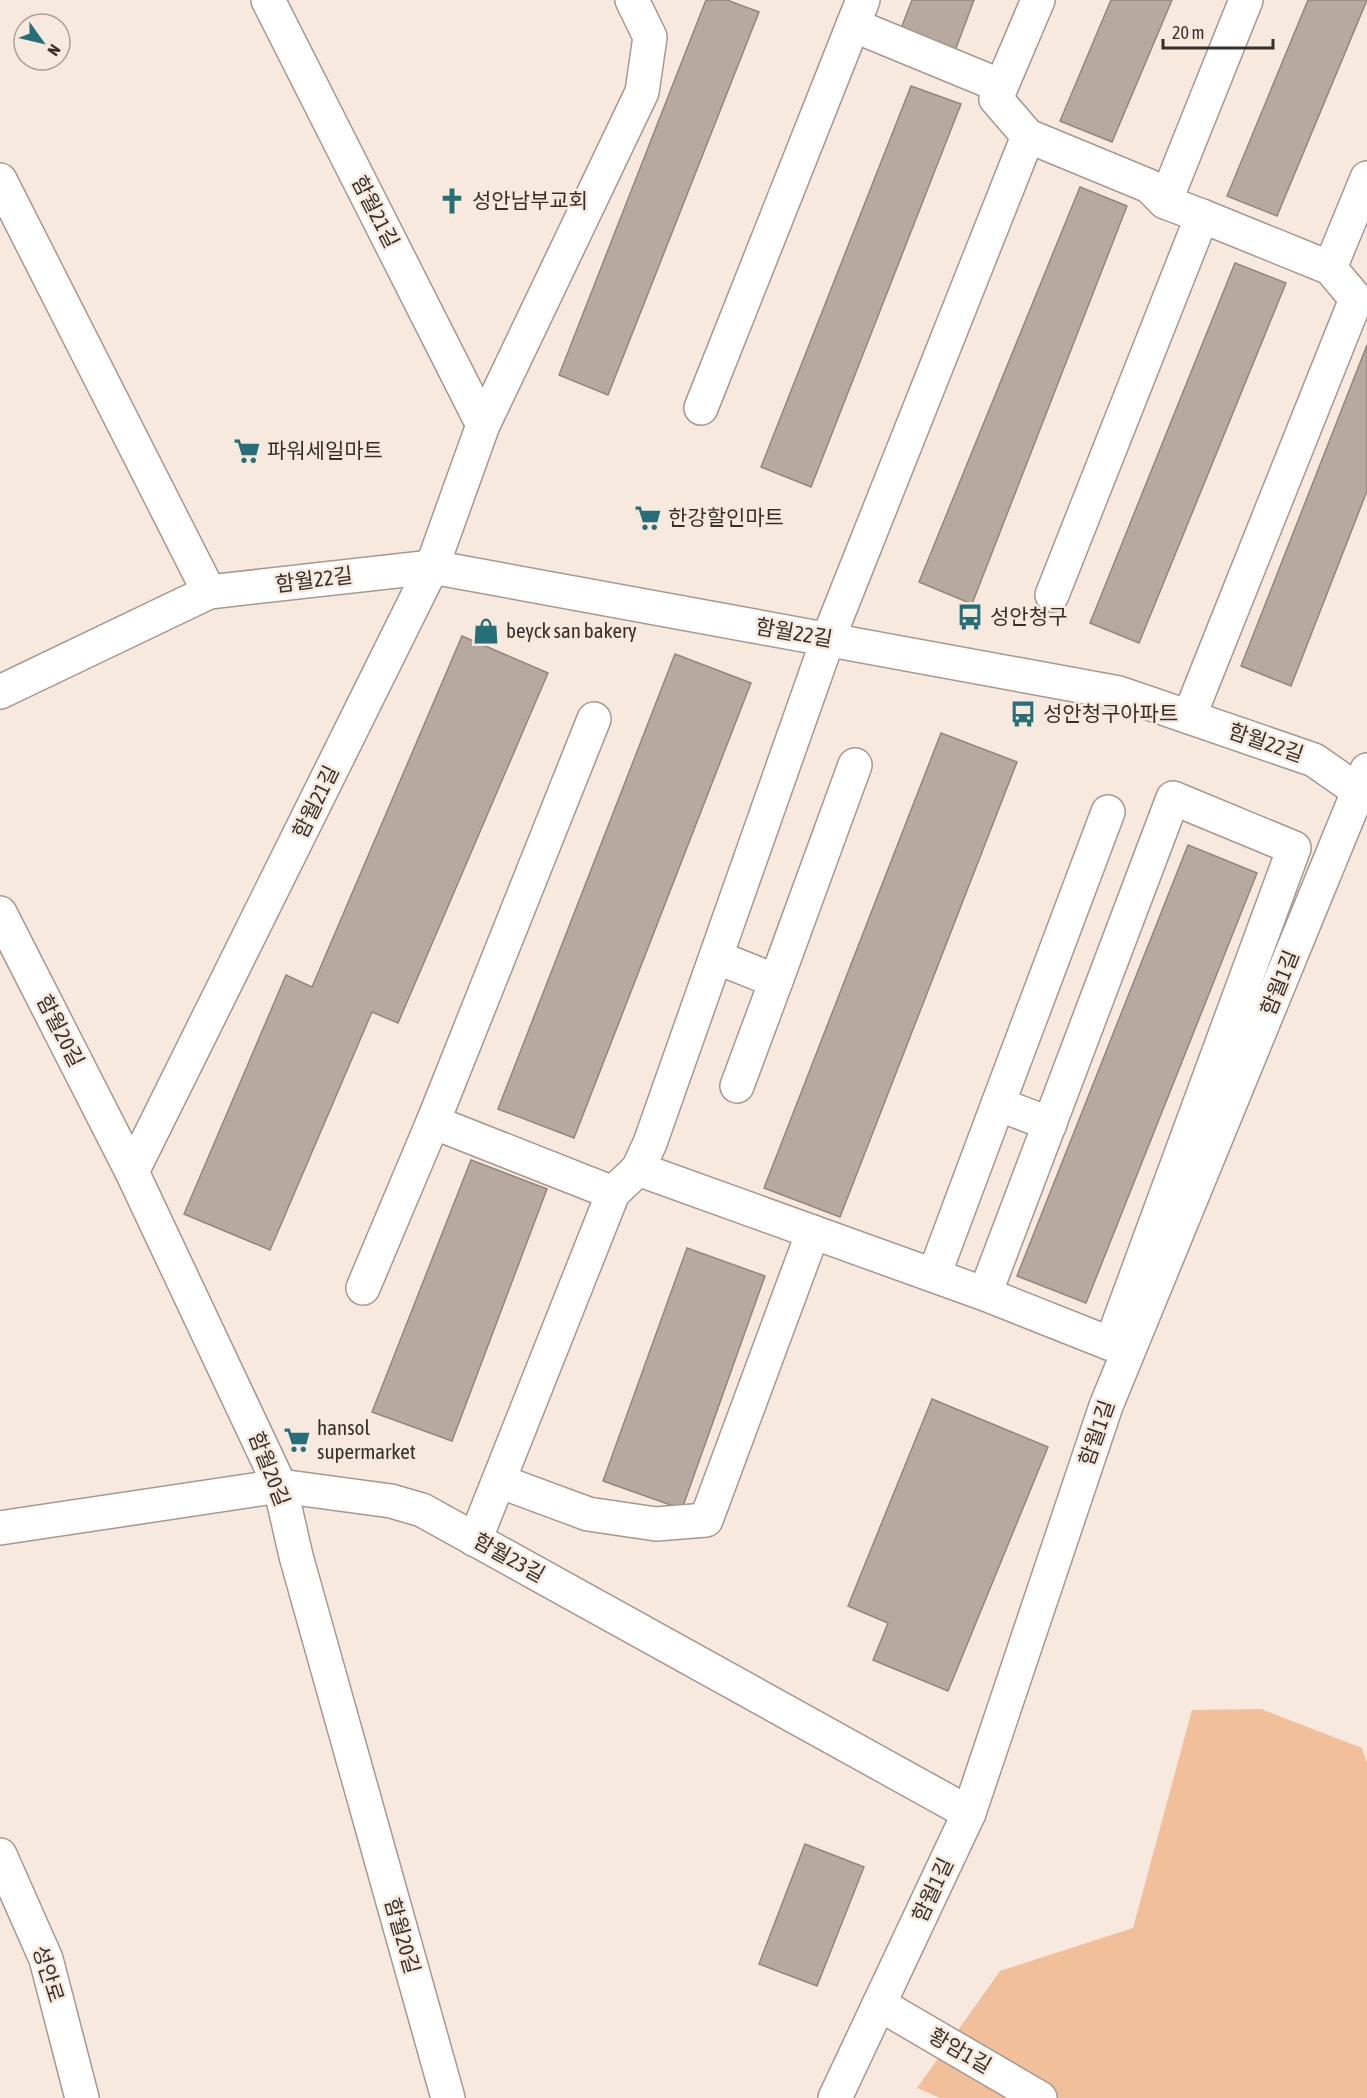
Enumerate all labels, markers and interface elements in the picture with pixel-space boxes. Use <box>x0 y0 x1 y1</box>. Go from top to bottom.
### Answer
north arrow <box>12 12 72 72</box>
scale bar <box>1163 12 1272 50</box>
text: 20 m <box>1172 22 1204 43</box>
text: N <box>44 41 65 59</box>
street label: 함월21길 <box>348 171 404 252</box>
church icon: 성안남부교회 <box>437 186 467 216</box>
place label: 성안남부교회 <box>472 188 588 212</box>
supermarket icon: 파워세일마트 <box>232 436 262 466</box>
place label: 파워세일마트 <box>267 438 383 462</box>
supermarket icon: 한강할인마트 <box>633 503 663 533</box>
place label: 한강할인마트 <box>668 505 784 529</box>
street label: 함월22길 <box>274 562 354 596</box>
bus stop icon: 성안청구 <box>955 602 985 632</box>
place label: 성안청구 <box>990 604 1067 628</box>
street label: 함월22길 <box>754 613 835 651</box>
shop icon: beyck san bakery <box>471 616 501 646</box>
place label: beyck san bakery <box>506 618 637 642</box>
bus stop icon: 성안청구아파트 <box>1008 699 1038 729</box>
place label: 성안청구아파트 <box>1043 701 1178 725</box>
street label: 함월22길 <box>1226 718 1307 766</box>
street label: 함월21길 <box>287 761 343 842</box>
street label: 함월1길 <box>1255 947 1303 1019</box>
street label: 함월20길 <box>33 990 89 1071</box>
street label: 함월1길 <box>1074 1397 1118 1469</box>
place label: hansol supermarket <box>317 1415 416 1463</box>
supermarket icon: hansol supermarket <box>282 1425 312 1455</box>
street label: 함월20길 <box>245 1428 295 1509</box>
street label: 함월23길 <box>470 1528 549 1586</box>
street label: 함월1길 <box>907 1854 957 1925</box>
street label: 함월20길 <box>381 1895 425 1976</box>
street label: 성안로 <box>29 1942 69 2005</box>
street label: 황암1길 <box>925 2023 996 2077</box>

